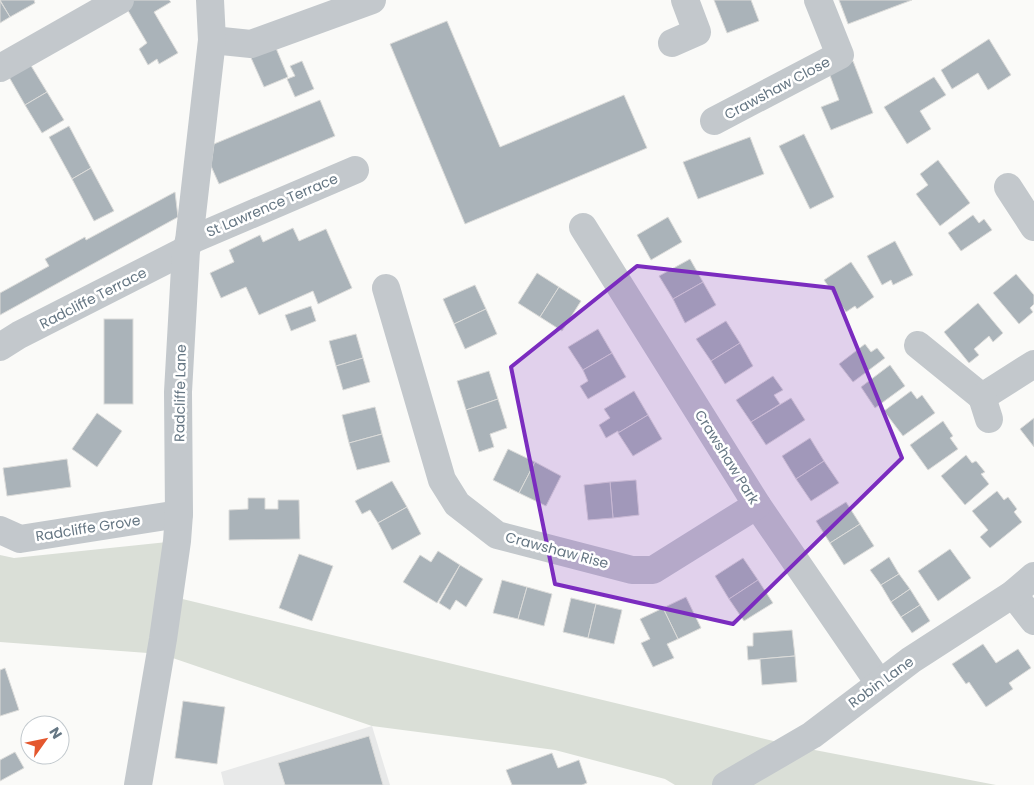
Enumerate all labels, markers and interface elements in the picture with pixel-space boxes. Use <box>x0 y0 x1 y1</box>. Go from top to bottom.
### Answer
street label: Crawshaw Close <box>721 52 834 124</box>
street label: St Lawrence Terrace <box>203 168 341 242</box>
street label: Radcliffe Terrace <box>36 262 150 334</box>
street label: Radcliffe Lane <box>169 344 191 442</box>
street label: Crawshaw Park <box>690 406 764 509</box>
street label: Radcliffe Grove <box>34 510 142 546</box>
street label: Crawshaw Rise <box>503 527 611 573</box>
street label: Robin Lane <box>844 651 918 712</box>
north arrow <box>20 715 70 765</box>
text: N <box>45 723 67 743</box>

